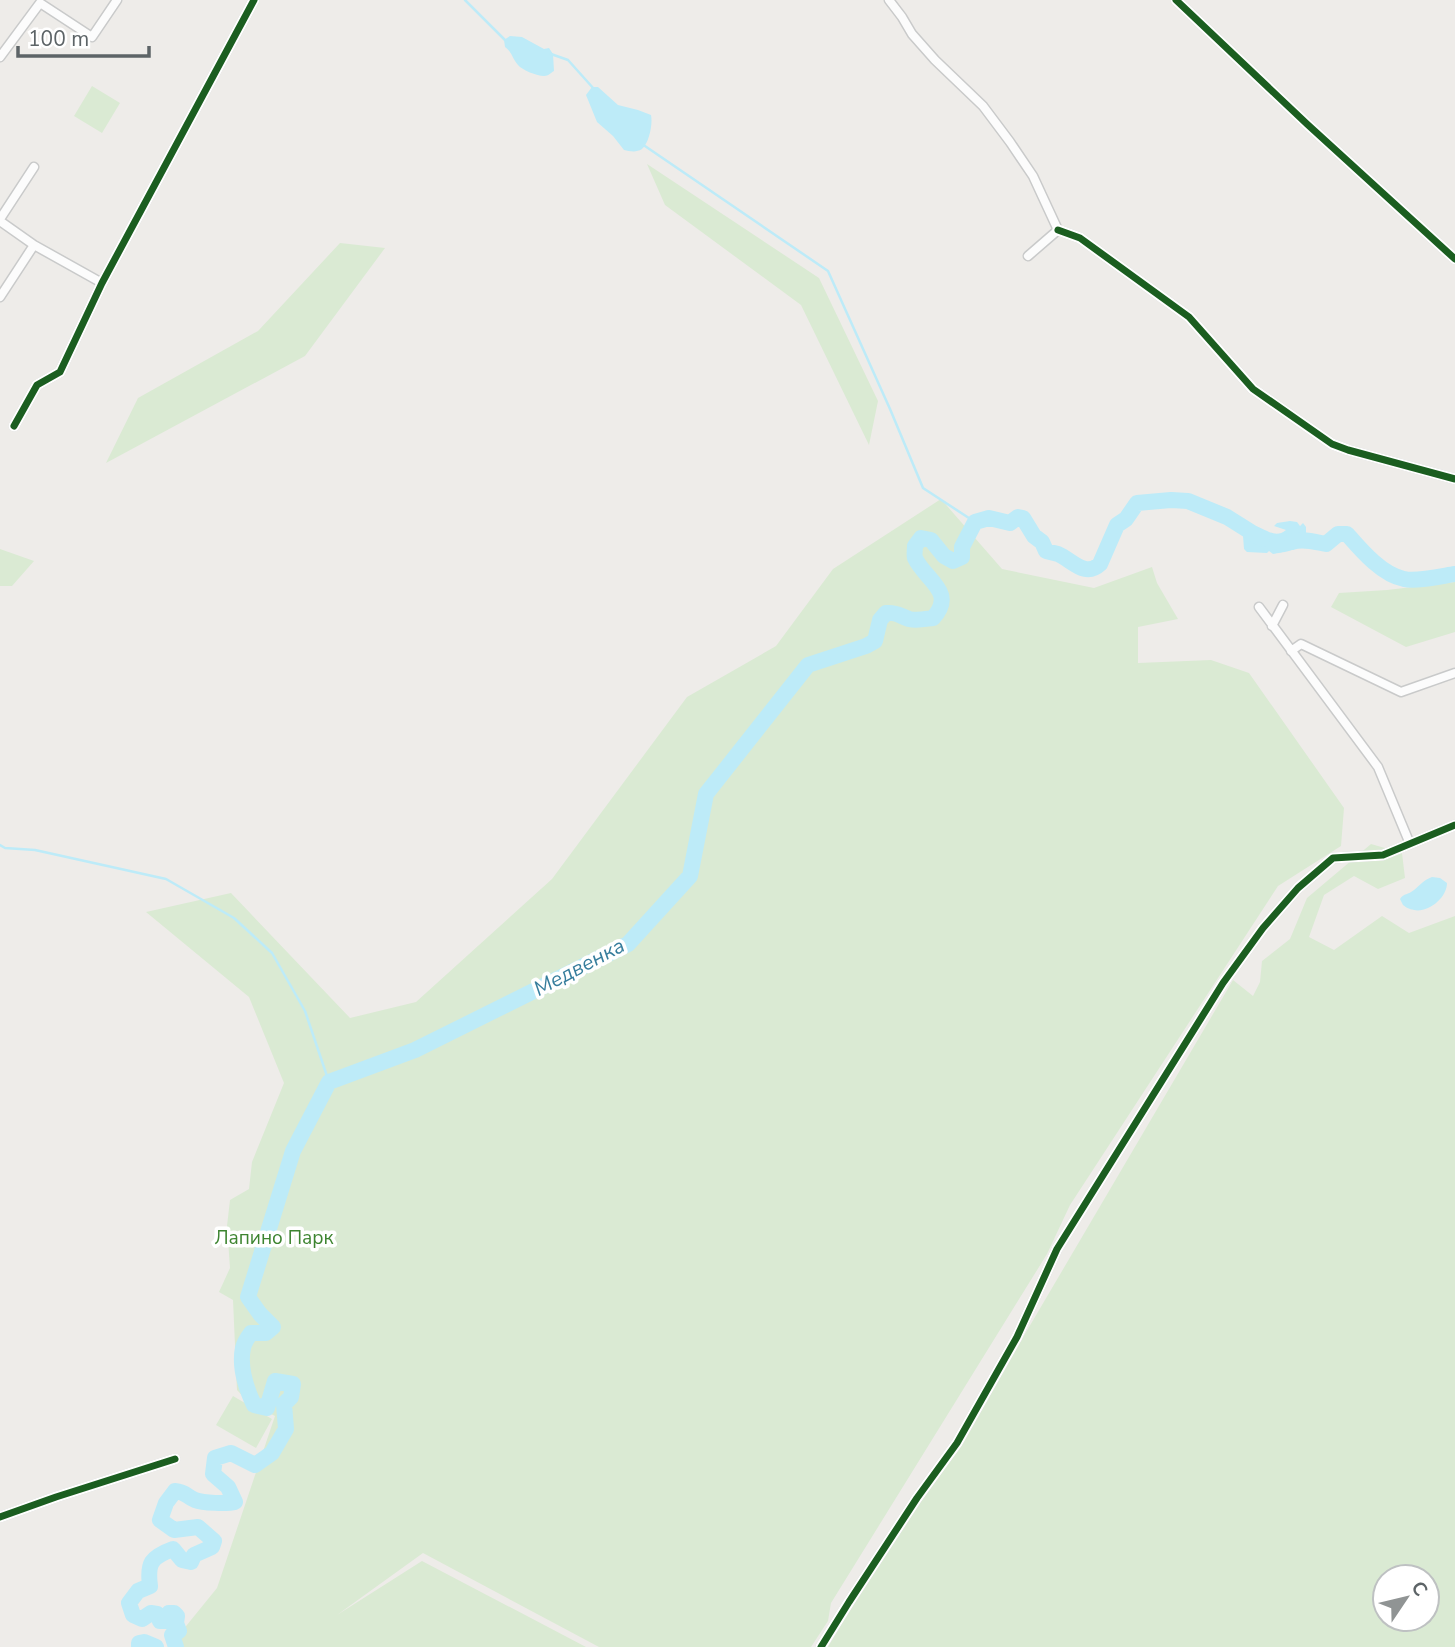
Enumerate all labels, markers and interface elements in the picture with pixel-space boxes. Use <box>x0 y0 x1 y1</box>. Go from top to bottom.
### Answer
scale bar <box>18 14 149 58</box>
text: 100 m <box>28 25 89 53</box>
water label: Медвенка <box>529 931 629 1003</box>
park label: Лапино Парк <box>214 1225 334 1251</box>
north arrow <box>1371 1563 1441 1633</box>
text: С <box>1405 1576 1434 1602</box>

